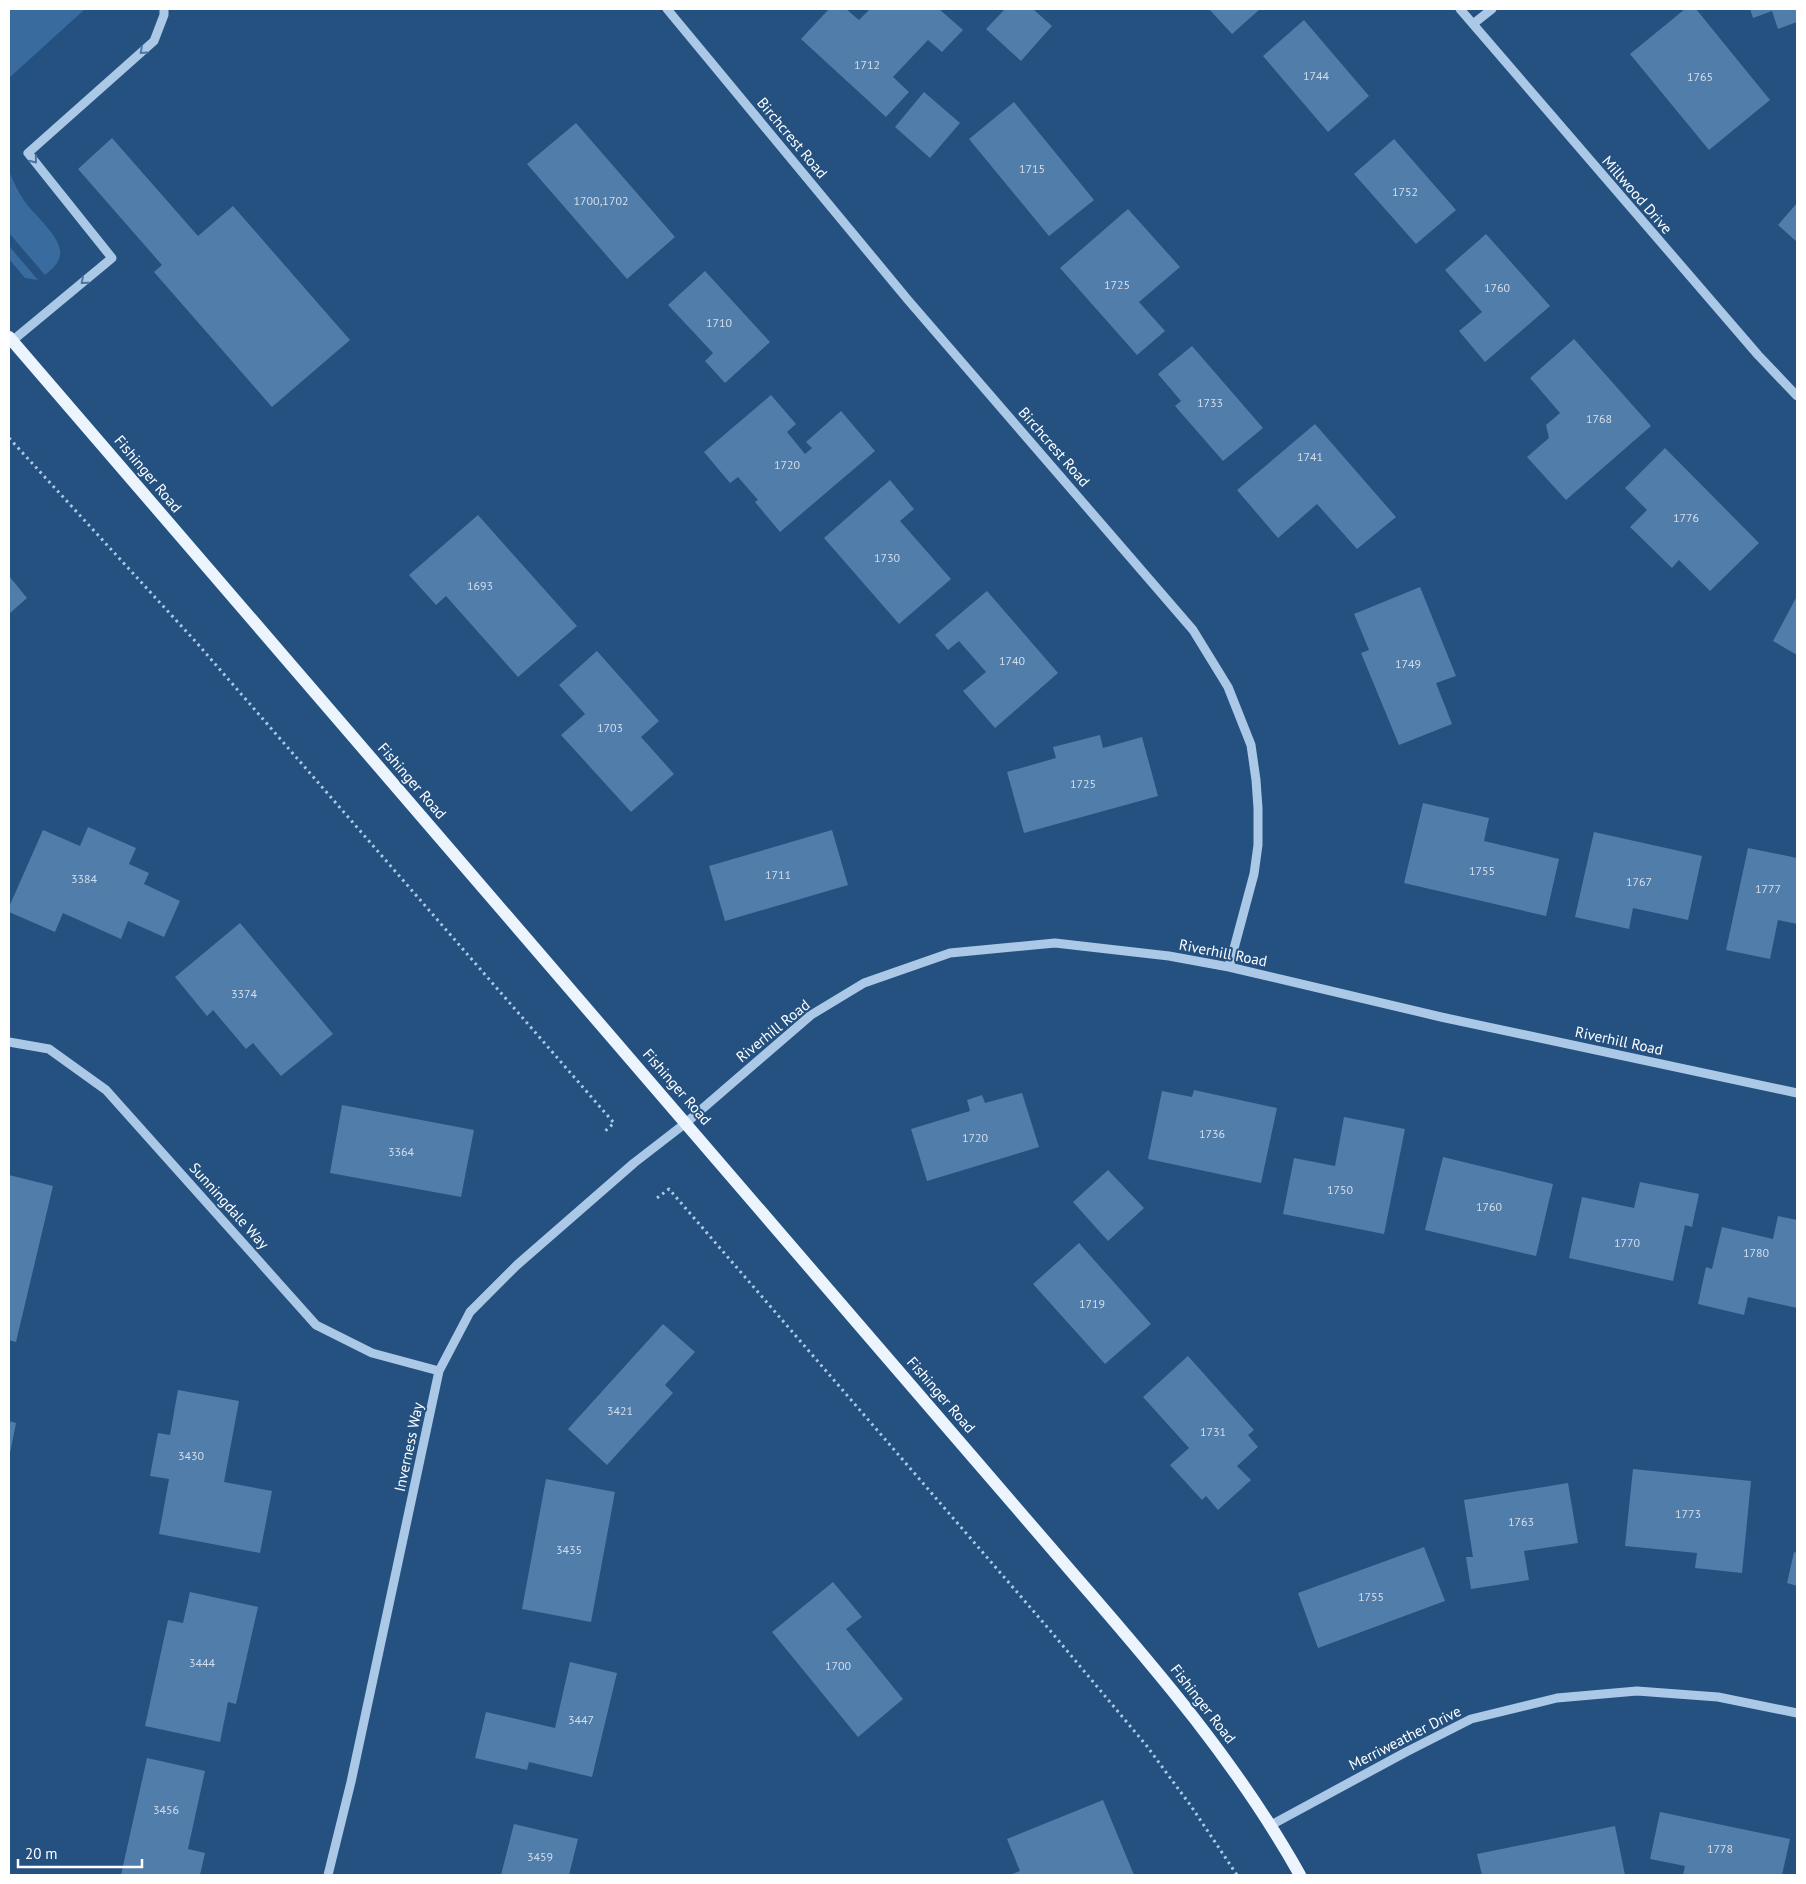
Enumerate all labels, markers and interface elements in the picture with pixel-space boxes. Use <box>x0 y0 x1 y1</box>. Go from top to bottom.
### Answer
one-way arrow <box>139 45 148 54</box>
house number: 1712 <box>854 57 880 72</box>
house number: 1744 <box>1303 68 1330 83</box>
house number: 1765 <box>1687 69 1713 84</box>
street label: Birchcrest Road <box>753 93 832 182</box>
street label: Millwood Drive <box>1598 152 1676 238</box>
one-way arrow <box>28 154 36 163</box>
house number: 1715 <box>1019 161 1045 176</box>
house number: 1752 <box>1392 184 1418 199</box>
house number: 1700,1702 <box>573 193 629 208</box>
one-way arrow <box>81 276 90 284</box>
house number: 1725 <box>1104 277 1130 292</box>
house number: 1760 <box>1484 280 1511 295</box>
house number: 1710 <box>706 315 733 330</box>
house number: 1733 <box>1197 395 1223 410</box>
street label: Birchcrest Road <box>1015 403 1094 490</box>
house number: 1768 <box>1586 411 1612 426</box>
street label: Fishinger Road <box>111 431 186 516</box>
house number: 1741 <box>1297 449 1323 464</box>
house number: 1720 <box>774 457 801 472</box>
house number: 1776 <box>1673 510 1699 525</box>
house number: 1730 <box>874 550 901 565</box>
house number: 1693 <box>467 578 493 593</box>
house number: 1740 <box>999 653 1026 668</box>
house number: 1749 <box>1395 656 1421 671</box>
house number: 1703 <box>597 720 623 735</box>
street label: Fishinger Road <box>374 739 451 823</box>
house number: 1725 <box>1070 776 1096 791</box>
house number: 1755 <box>1469 863 1495 878</box>
house number: 1711 <box>765 867 791 882</box>
house number: 3384 <box>71 871 98 886</box>
house number: 1767 <box>1626 874 1652 889</box>
house number: 1777 <box>1755 881 1781 896</box>
street label: Riverhill Road <box>1177 935 1269 970</box>
house number: 3374 <box>231 986 258 1001</box>
street label: Riverhill Road <box>732 995 813 1066</box>
street label: Riverhill Road <box>1573 1022 1665 1059</box>
street label: Fishinger Road <box>639 1045 716 1129</box>
house number: 1736 <box>1199 1126 1225 1141</box>
house number: 1720 <box>962 1130 989 1145</box>
house number: 3364 <box>388 1144 415 1159</box>
street label: Sunningdale Way <box>185 1158 273 1253</box>
house number: 1750 <box>1327 1182 1354 1197</box>
house number: 1760 <box>1476 1199 1503 1214</box>
house number: 1770 <box>1614 1235 1641 1250</box>
house number: 1780 <box>1743 1245 1770 1260</box>
house number: 1719 <box>1079 1296 1105 1311</box>
street label: Fishinger Road <box>903 1353 980 1437</box>
street label: Inverness Way <box>390 1401 427 1493</box>
house number: 3421 <box>607 1403 633 1418</box>
house number: 1731 <box>1200 1424 1226 1439</box>
house number: 3430 <box>178 1448 205 1463</box>
house number: 1773 <box>1675 1506 1701 1521</box>
house number: 1763 <box>1508 1514 1534 1529</box>
house number: 3435 <box>556 1542 582 1557</box>
house number: 1755 <box>1358 1589 1384 1604</box>
house number: 3444 <box>189 1655 216 1670</box>
house number: 1700 <box>825 1658 852 1673</box>
street label: Fishinger Road <box>1167 1660 1240 1747</box>
street label: Merriweather Drive <box>1346 1701 1464 1774</box>
house number: 3447 <box>568 1712 594 1727</box>
house number: 3456 <box>153 1802 179 1817</box>
scale bar <box>18 1836 141 1868</box>
house number: 1778 <box>1707 1841 1733 1856</box>
text: 20 m <box>25 1844 58 1863</box>
house number: 3459 <box>527 1849 553 1864</box>

